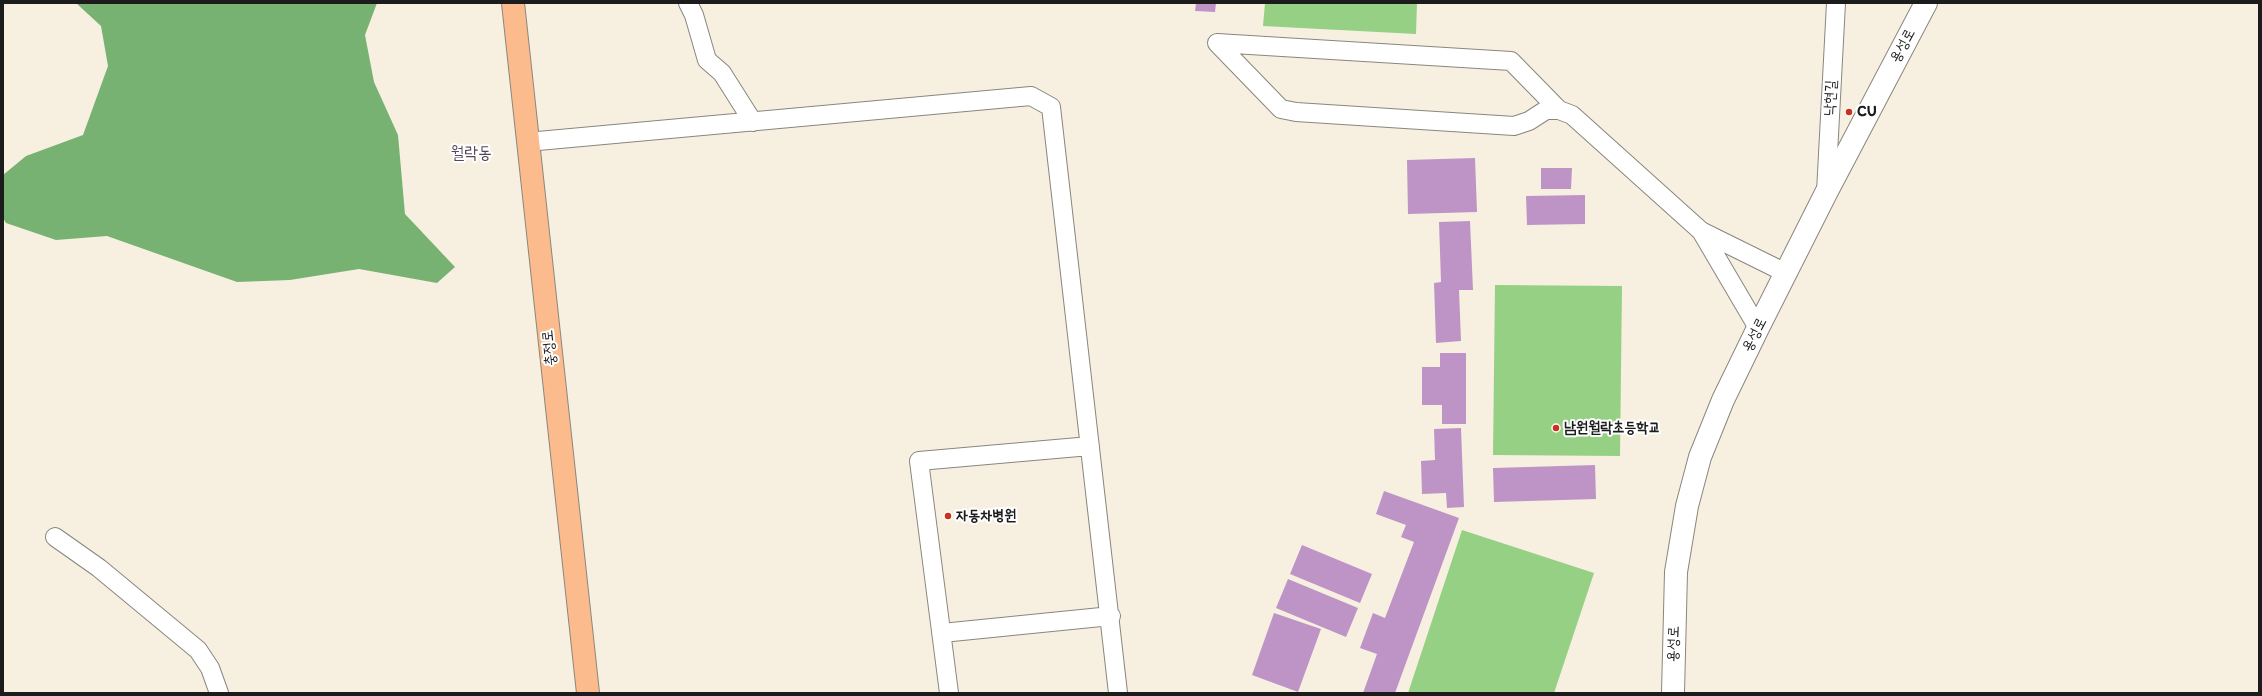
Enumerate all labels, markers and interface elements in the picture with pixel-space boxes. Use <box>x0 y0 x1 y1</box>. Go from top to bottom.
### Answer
street label: 용성로 <box>1887 26 1919 66</box>
street label: 낙현길 <box>1821 79 1841 117</box>
place label: CU <box>1857 103 1877 121</box>
marker: CU <box>1844 107 1854 117</box>
district label: 월락동 <box>450 144 492 164</box>
street label: 용성로 <box>1739 315 1771 355</box>
street label: 충정로 <box>539 329 561 367</box>
place label: 남원월락초등학교 <box>1564 419 1661 437</box>
marker: 남원월락초등학교 <box>1551 423 1561 433</box>
place label: 자동차병원 <box>956 507 1016 525</box>
marker: 자동차병원 <box>943 511 953 521</box>
street label: 용성로 <box>1664 626 1684 662</box>

